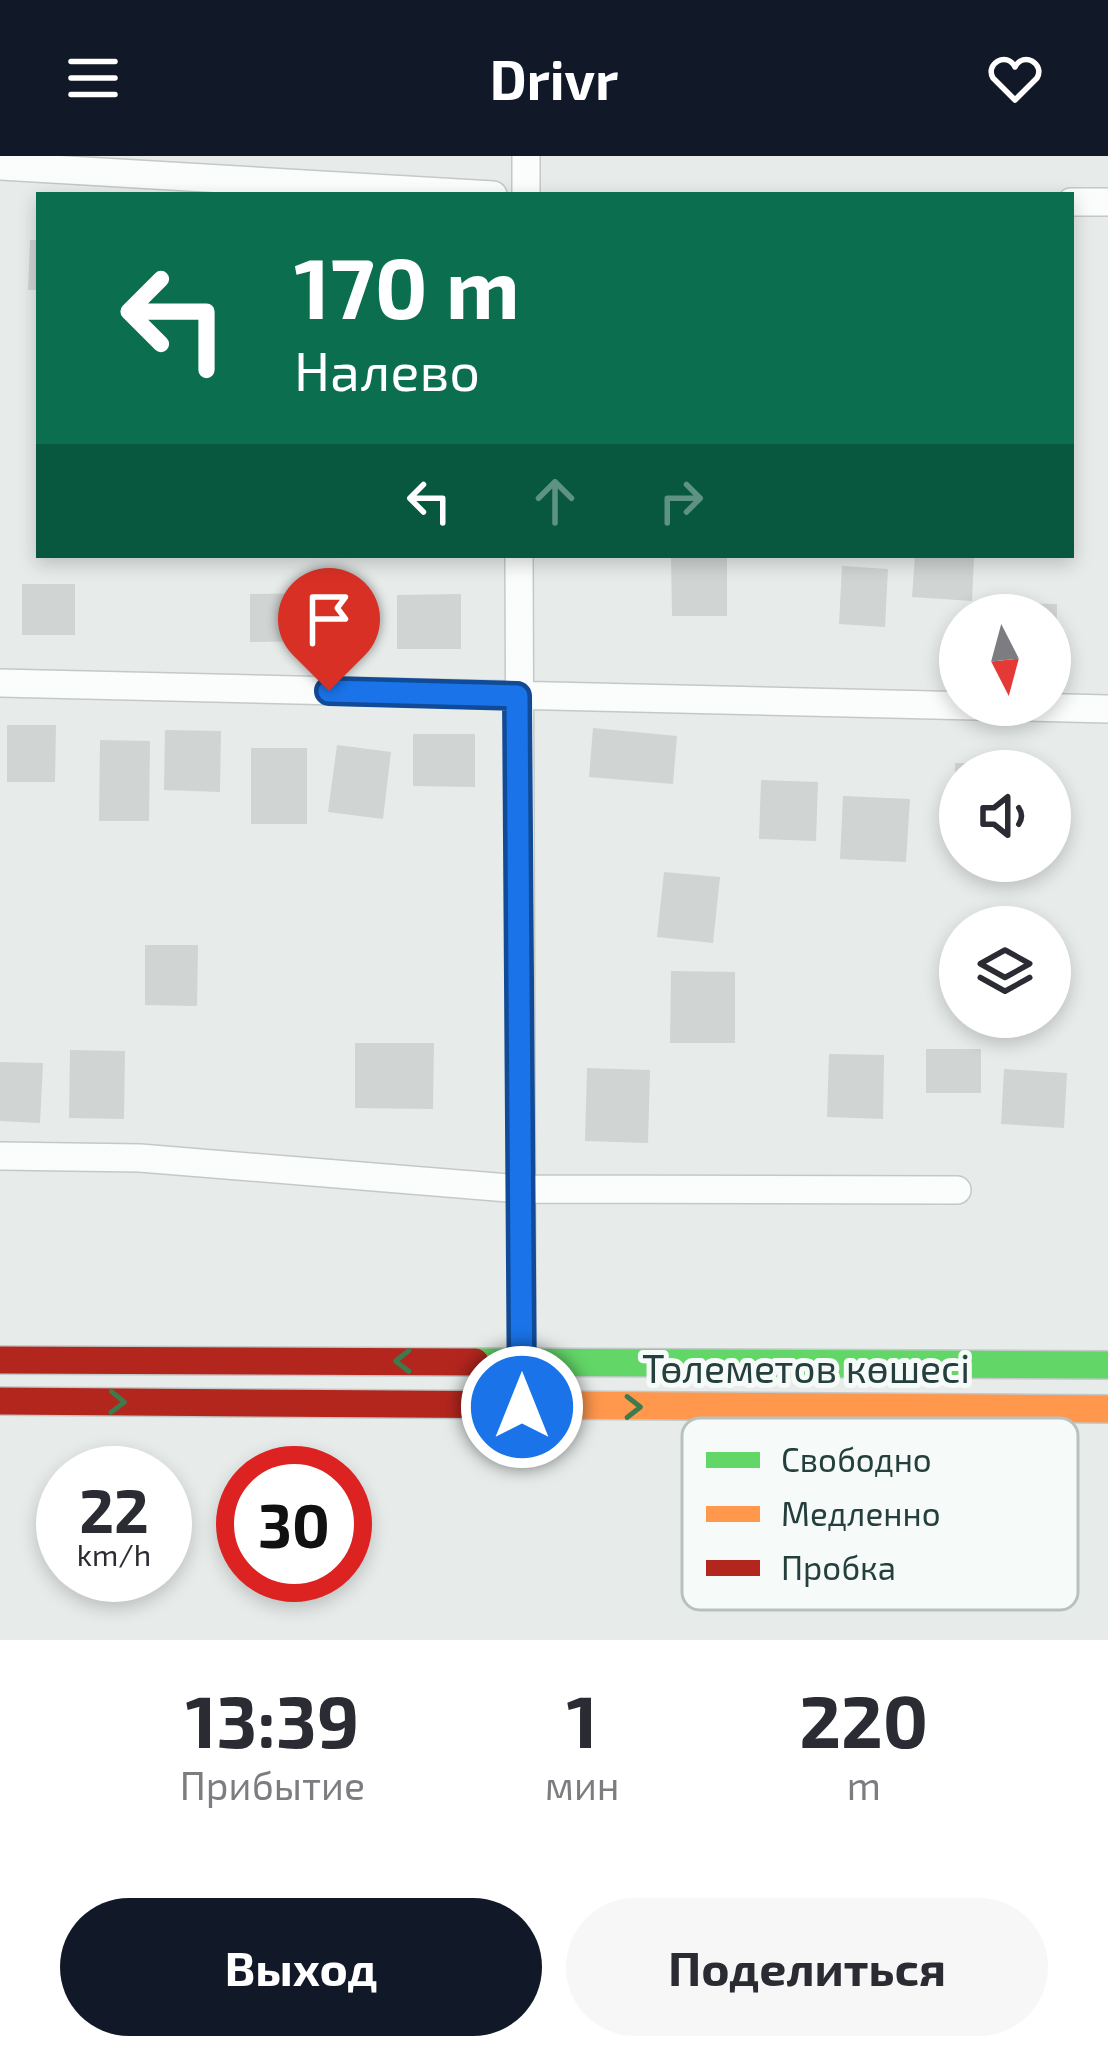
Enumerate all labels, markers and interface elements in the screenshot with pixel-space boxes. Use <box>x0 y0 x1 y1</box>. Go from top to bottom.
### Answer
icon: menu <box>60 45 126 111</box>
icon: heart <box>982 45 1048 111</box>
text: Drivr <box>490 46 618 111</box>
text: 170 m <box>294 235 520 336</box>
icon: left <box>96 240 252 396</box>
text: Налево <box>294 337 480 402</box>
icon: left <box>396 468 462 534</box>
icon: ahead <box>522 468 588 534</box>
icon: right <box>648 468 714 534</box>
pin <box>278 568 380 691</box>
icon: arrive <box>296 586 362 652</box>
north arrow <box>939 594 1071 726</box>
map controls <box>939 594 1071 1038</box>
button: sound <box>939 750 1071 882</box>
button: layers <box>939 906 1071 1038</box>
position arrow <box>459 1344 585 1470</box>
street label: Төлеметов көшесі <box>642 1344 970 1391</box>
one-way arrow <box>393 1348 411 1374</box>
one-way arrow <box>108 1389 127 1415</box>
one-way arrow <box>624 1394 643 1420</box>
legend <box>682 1418 1078 1610</box>
text: Свободно <box>781 1439 932 1479</box>
speed limit sign: 30 <box>216 1446 372 1602</box>
text: 22 <box>79 1473 149 1545</box>
text: Медленно <box>781 1493 941 1533</box>
text: km/h <box>77 1536 151 1572</box>
text: Пробка <box>781 1547 896 1587</box>
text: 13:39 <box>185 1676 359 1762</box>
text: 1 <box>567 1676 598 1762</box>
text: 220 <box>799 1676 928 1762</box>
text: Прибытие <box>180 1761 365 1808</box>
text: мин <box>545 1761 619 1808</box>
text: m <box>847 1761 881 1808</box>
button: Выход <box>60 1898 542 2036</box>
button: Поделиться <box>566 1898 1048 2036</box>

